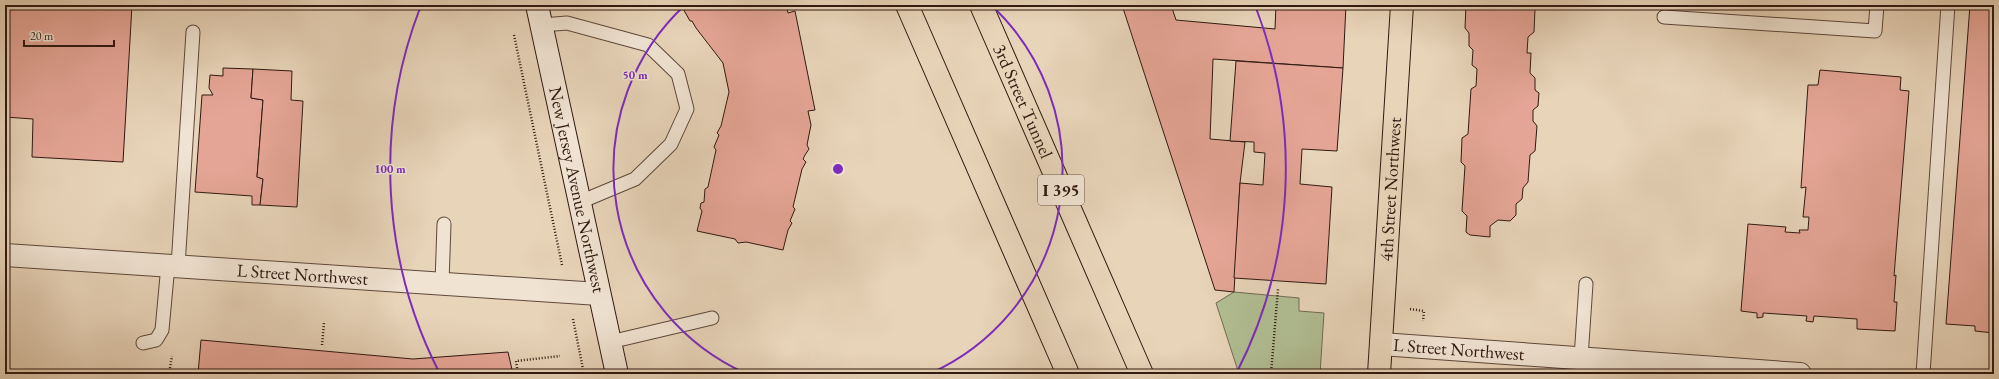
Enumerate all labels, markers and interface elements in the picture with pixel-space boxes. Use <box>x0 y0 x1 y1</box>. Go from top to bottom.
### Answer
scale bar <box>24 22 114 48</box>
text: 20 m <box>30 28 54 44</box>
street label: 3rd Street Tunnel <box>988 40 1058 162</box>
text: 50 m <box>622 67 648 83</box>
street label: New Jersey Avenue Northwest <box>544 84 611 295</box>
street label: 4th Street Northwest <box>1374 116 1406 262</box>
text: 100 m <box>374 161 406 177</box>
centre of rings <box>831 162 845 176</box>
road number: I 395 <box>1038 175 1084 205</box>
street label: L Street Northwest <box>236 258 369 290</box>
street label: L Street Northwest <box>1392 333 1526 365</box>

